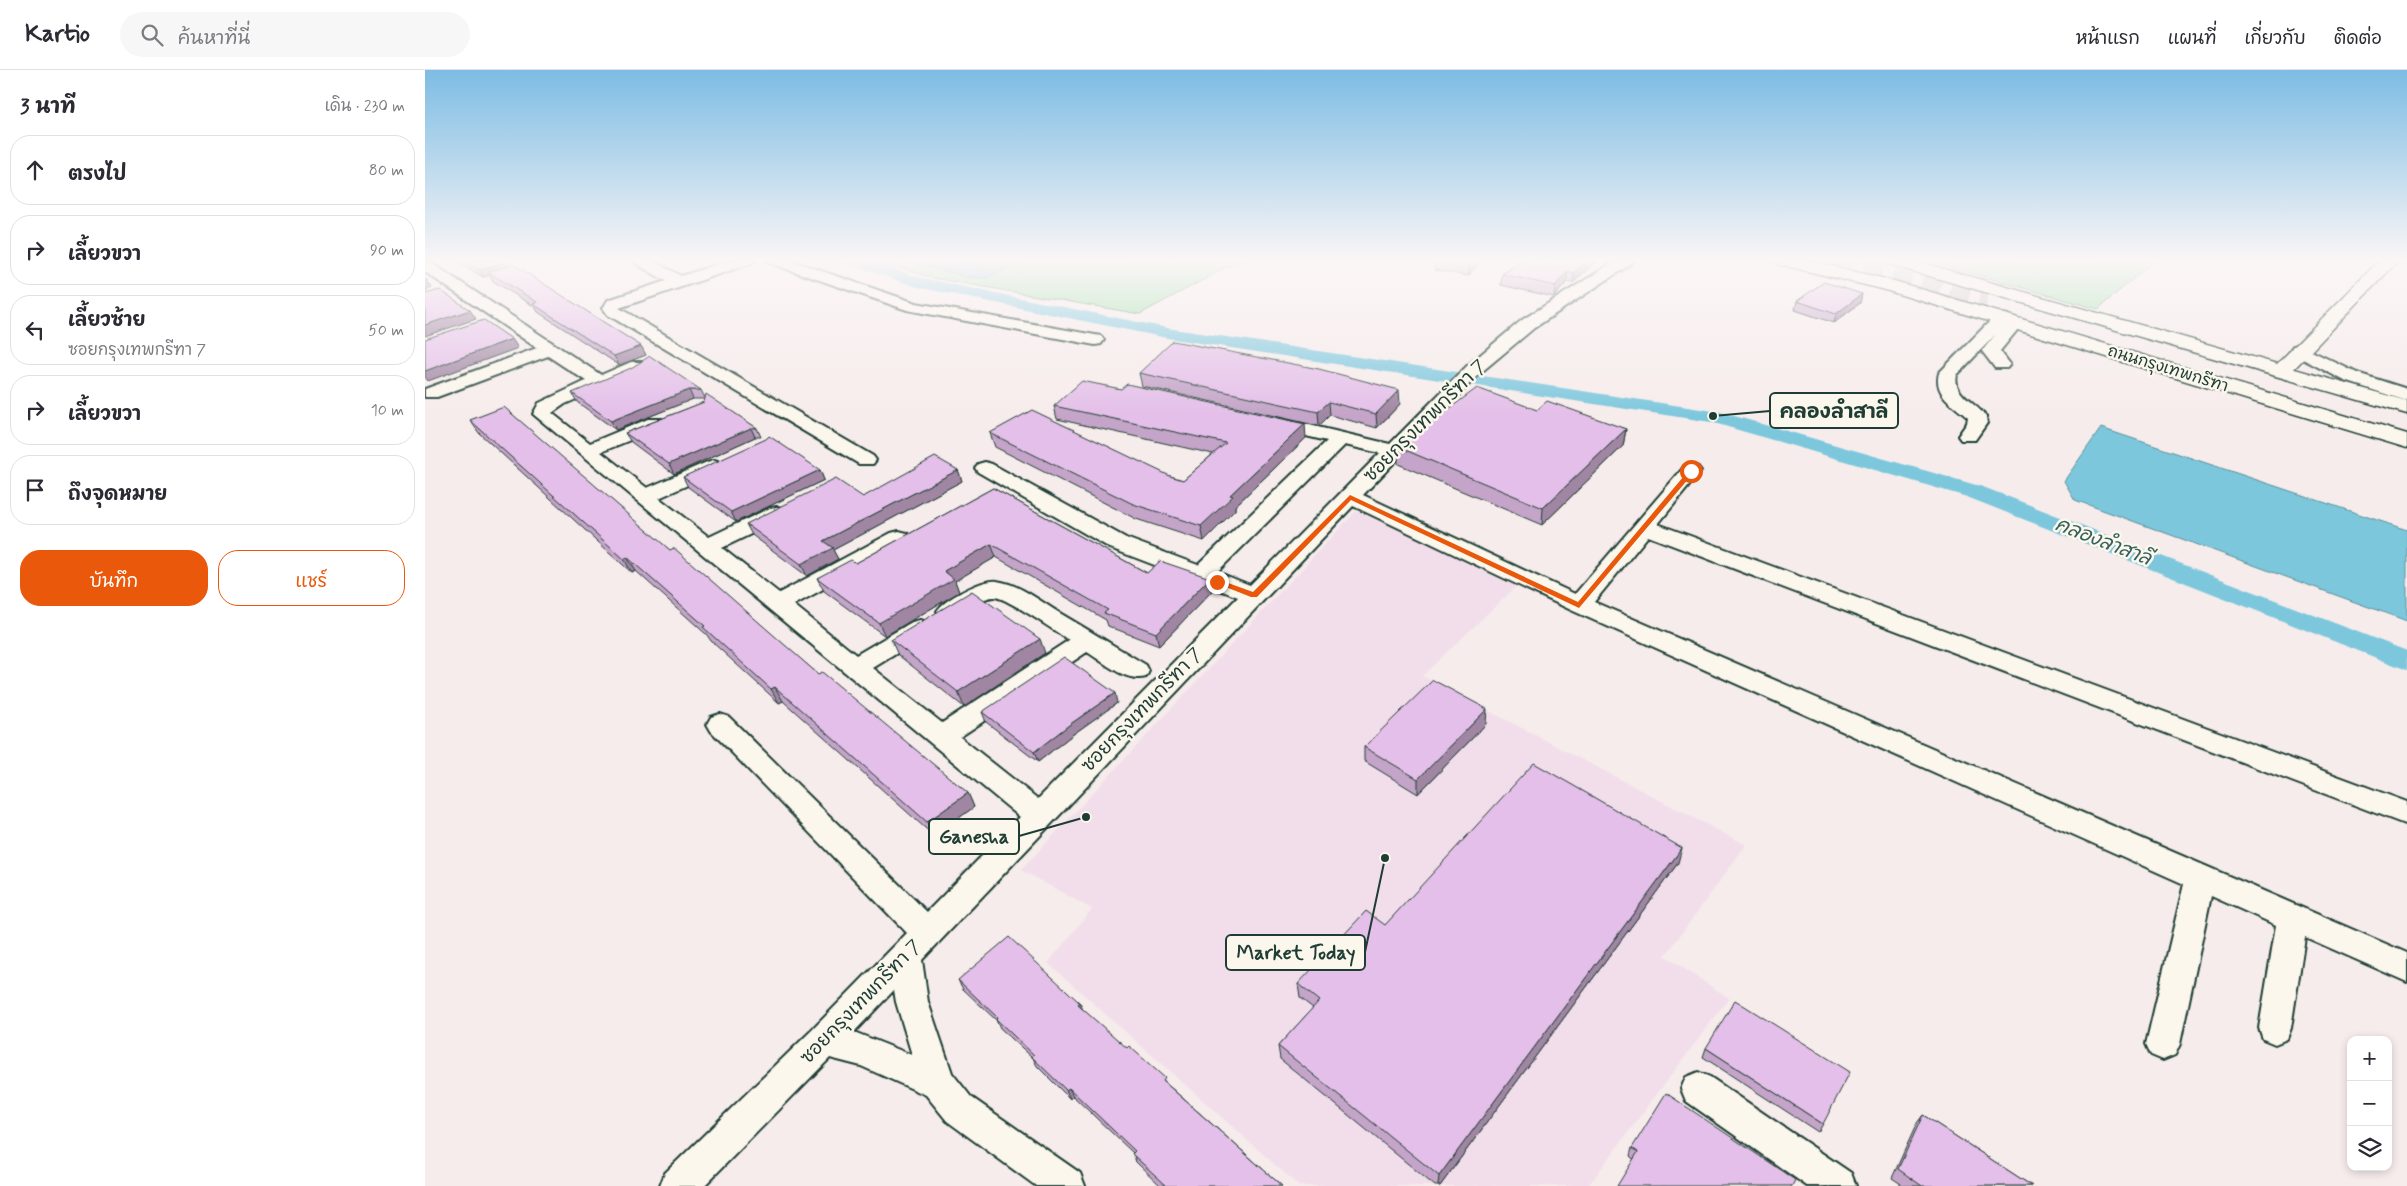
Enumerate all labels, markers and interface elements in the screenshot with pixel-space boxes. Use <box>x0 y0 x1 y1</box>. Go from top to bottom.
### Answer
search box <box>120 12 470 57</box>
text: Kartio <box>25 19 90 50</box>
icon: search <box>138 21 166 49</box>
text: ค้นหาที่นี่ <box>178 26 250 51</box>
text: หน้าแรก <box>2076 27 2140 51</box>
text: แผนที่ <box>2168 27 2216 51</box>
text: เกี่ยวกับ <box>2244 27 2306 51</box>
text: ติดต่อ <box>2334 27 2382 51</box>
text: 3 นาที <box>20 93 76 121</box>
text: เดิน · 230 m <box>325 96 405 117</box>
icon: ahead <box>21 156 49 184</box>
text: 80 m <box>369 160 404 181</box>
text: ตรงไป <box>68 162 126 187</box>
icon: right <box>21 236 49 264</box>
text: 90 m <box>370 240 404 261</box>
text: เลี้ยวขวา <box>68 242 141 267</box>
text: เลี้ยวซ้าย <box>68 308 145 333</box>
icon: left <box>21 316 49 344</box>
text: 50 m <box>368 320 404 341</box>
text: ซอยกรุงเทพกรีฑา 7 <box>68 340 206 361</box>
street label: ถนนกรุงเทพกรีฑา <box>2105 340 2231 398</box>
street label: ซอยกรุงเทพกรีฑา 7 <box>1358 354 1492 488</box>
callout: คลองลำสาลี <box>1770 393 1898 428</box>
icon: right <box>21 396 49 424</box>
text: คลองลำสาลี <box>1780 398 1888 426</box>
text: 10 m <box>371 400 404 421</box>
text: เลี้ยวขวา <box>68 402 141 427</box>
route start <box>1680 460 1703 483</box>
icon: arrive <box>21 476 49 504</box>
text: ถึงจุดหมาย <box>68 482 167 507</box>
water label: คลองลำสาลี <box>2051 511 2159 574</box>
button: บันทึก <box>20 550 208 606</box>
button: แชร์ <box>218 550 405 606</box>
route end <box>1206 571 1229 594</box>
street label: ซอยกรุงเทพกรีฑา 7 <box>1076 642 1209 778</box>
callout: Ganesha <box>929 819 1019 854</box>
text: Ganesha <box>939 824 1009 851</box>
street label: ซอยกรุงเทพกรีฑา 7 <box>795 934 928 1070</box>
callout: Market Today <box>1226 935 1365 970</box>
text: Market Today <box>1237 940 1355 967</box>
map controls <box>2347 1036 2392 1171</box>
button: + <box>2347 1036 2392 1081</box>
button: − <box>2347 1081 2392 1126</box>
button: layers <box>2347 1126 2392 1171</box>

